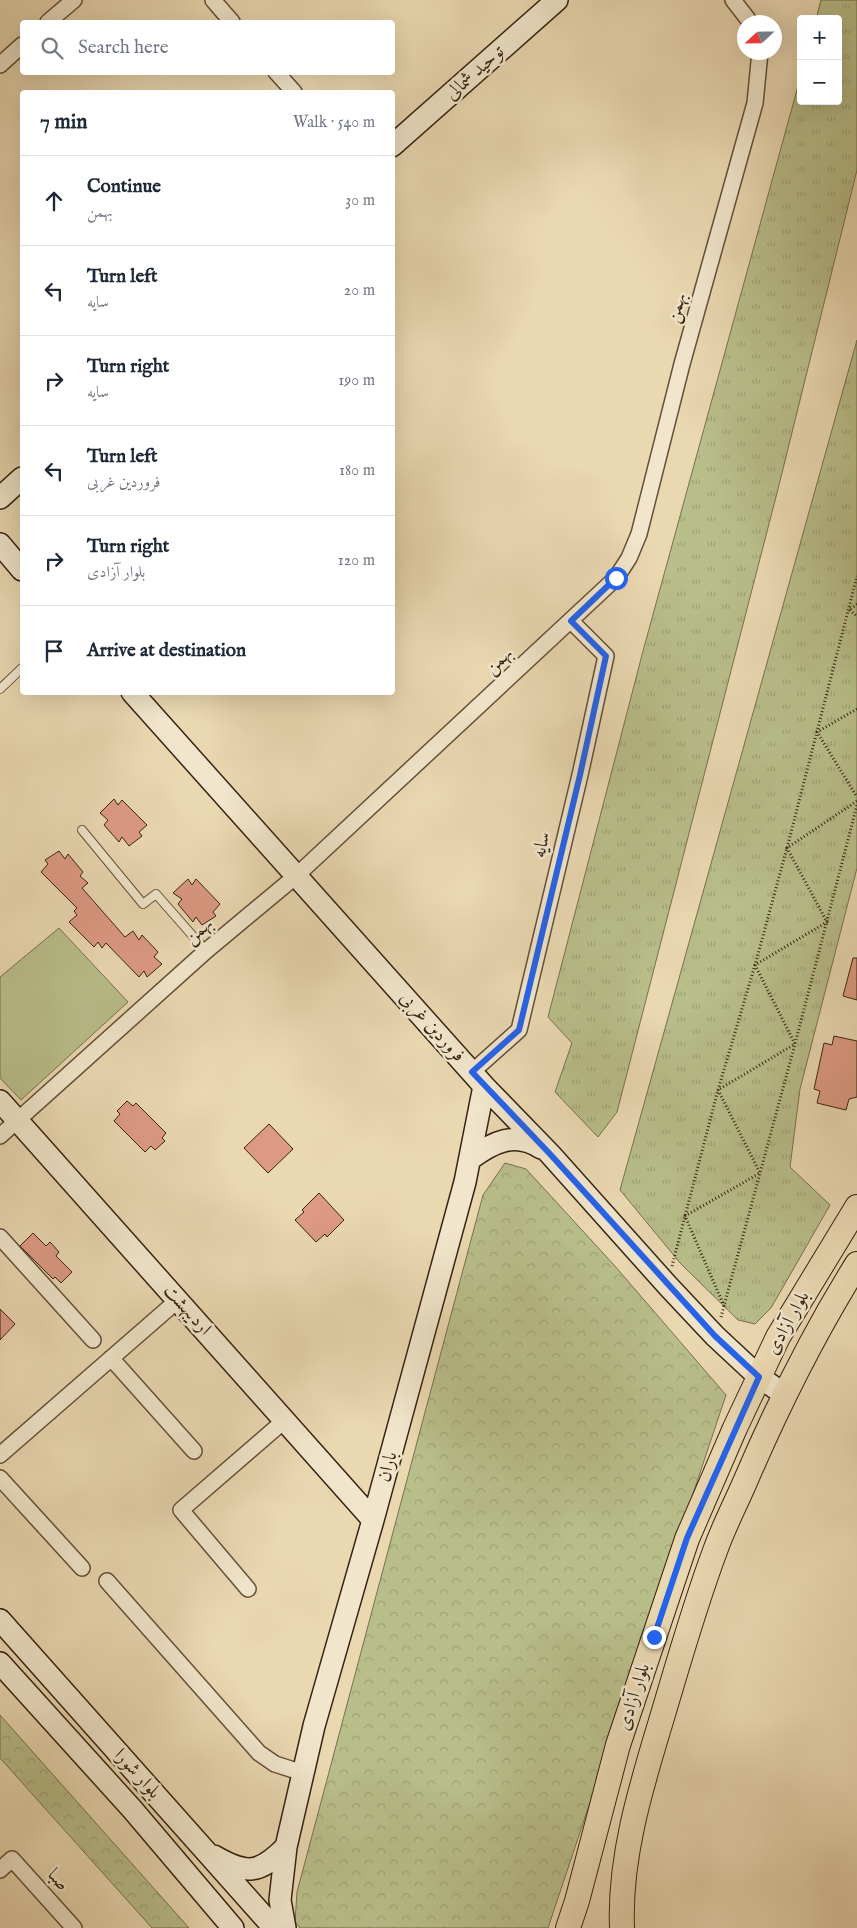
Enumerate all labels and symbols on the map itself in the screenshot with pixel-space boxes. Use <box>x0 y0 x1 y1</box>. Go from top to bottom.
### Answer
north arrow <box>737 15 782 60</box>
street label: توحید شمالی <box>440 40 510 106</box>
street label: بهمن <box>661 290 693 326</box>
route start <box>605 567 628 590</box>
street label: بهمن <box>480 642 518 680</box>
street label: سایه <box>527 830 557 860</box>
street label: بهمن <box>180 912 218 950</box>
street label: فروردین غربی <box>393 987 470 1068</box>
street label: اردیبهشت <box>158 1279 216 1341</box>
street label: بلوار آزادی <box>761 1287 815 1359</box>
street label: باران <box>372 1449 404 1485</box>
route end <box>643 1626 666 1649</box>
street label: بلوار آزادی <box>612 1660 656 1734</box>
street label: بلوار شورا <box>108 1744 166 1804</box>
street label: صبا <box>42 1864 74 1896</box>

